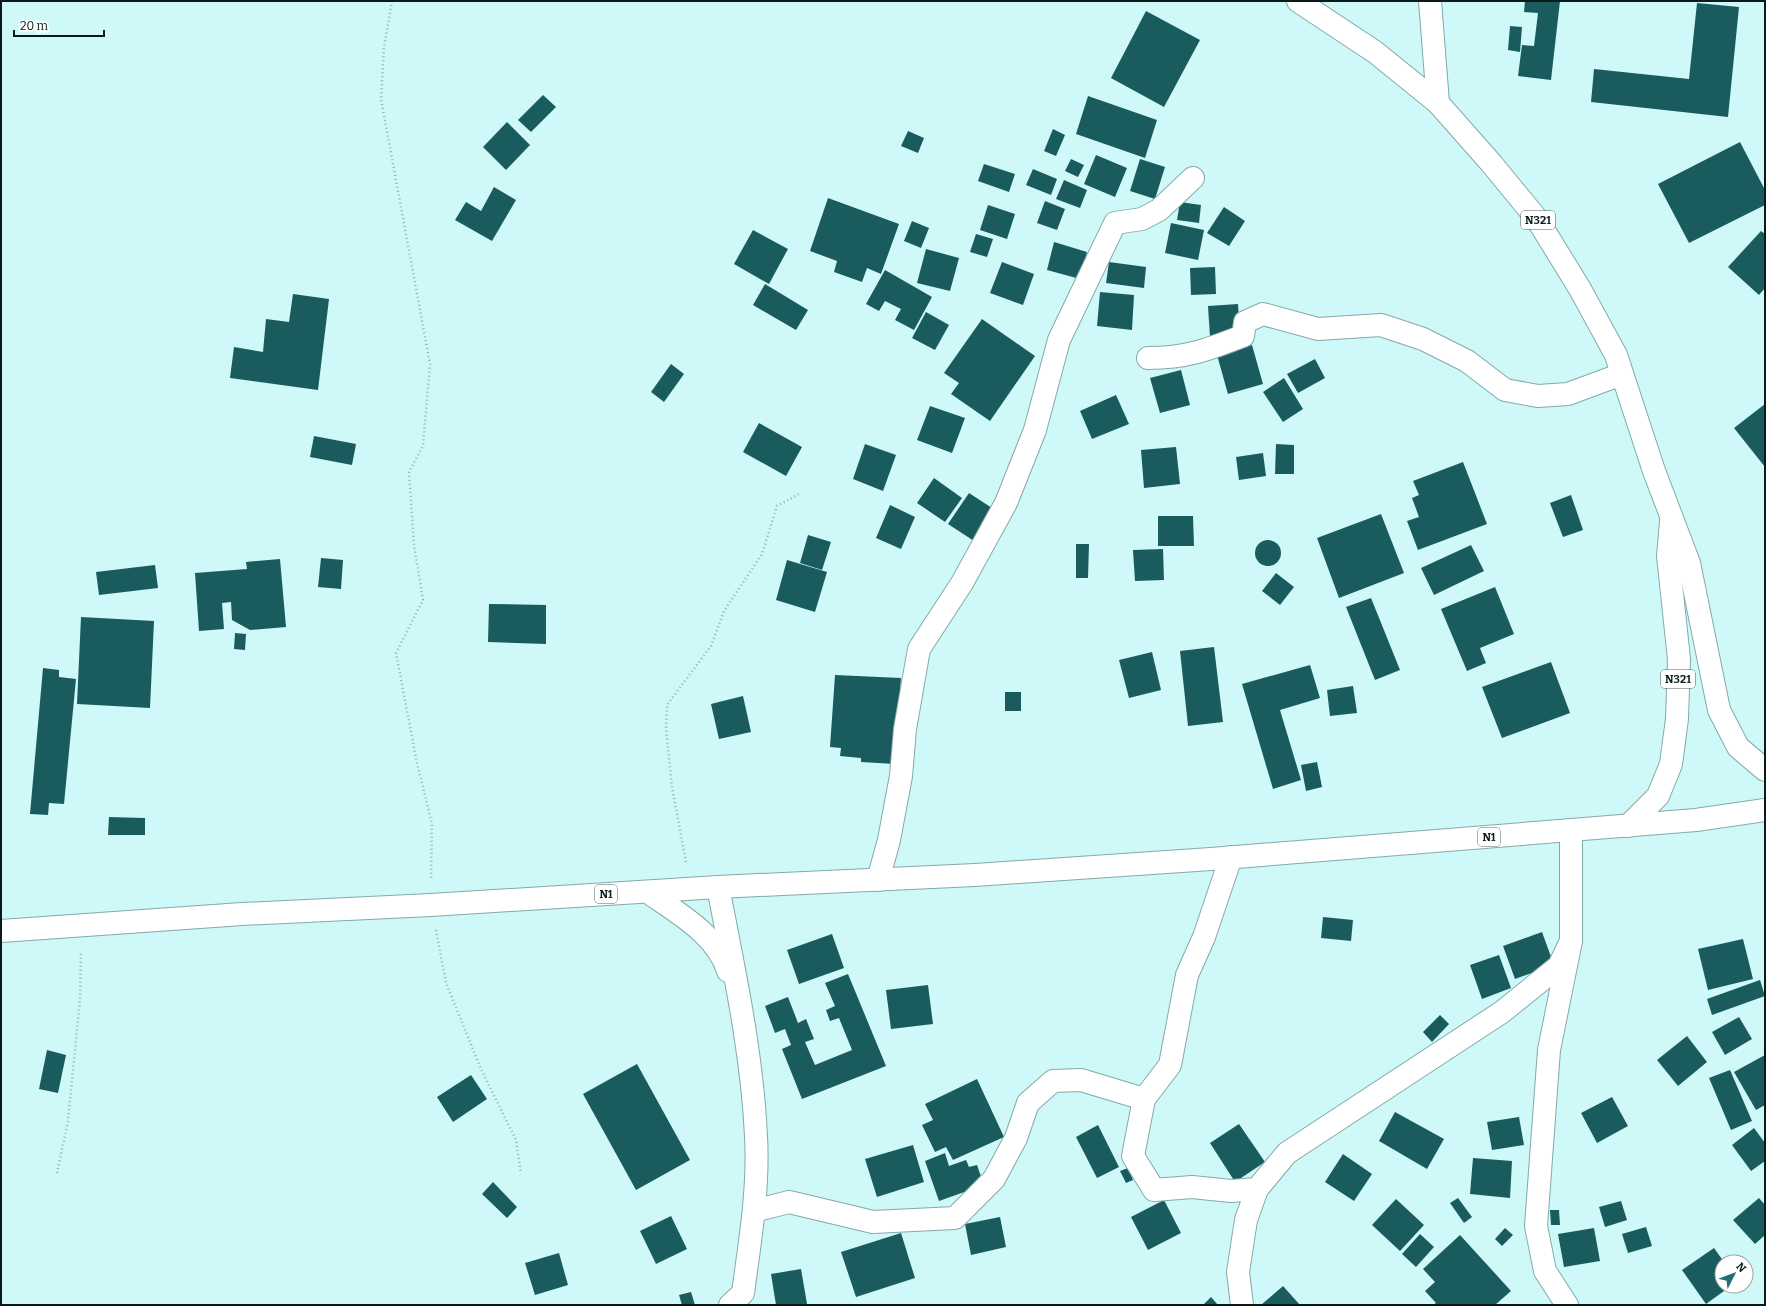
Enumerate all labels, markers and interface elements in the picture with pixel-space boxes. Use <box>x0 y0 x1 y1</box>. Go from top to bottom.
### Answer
scale bar <box>14 12 104 38</box>
text: 20 m <box>20 19 49 33</box>
road number: N321 <box>1521 211 1555 229</box>
road number: N321 <box>1661 670 1695 688</box>
road number: N1 <box>1478 828 1500 846</box>
road number: N1 <box>595 885 617 903</box>
north arrow <box>1714 1254 1754 1294</box>
text: N <box>1733 1260 1749 1276</box>

